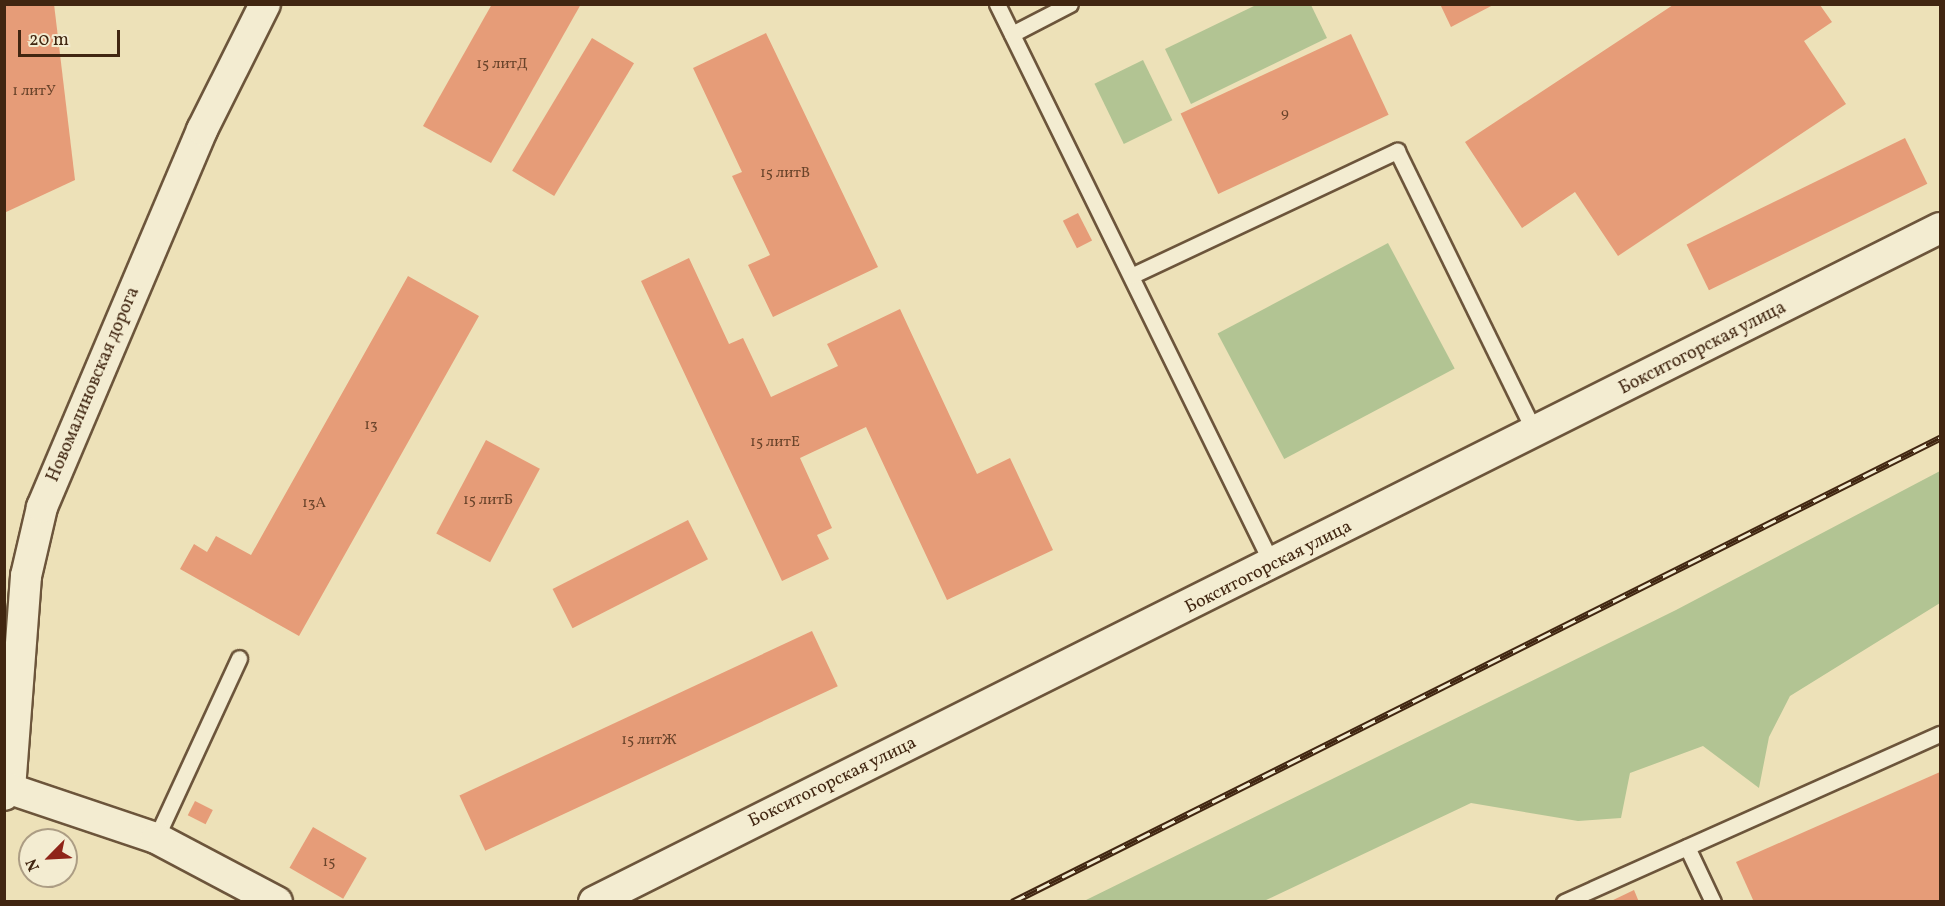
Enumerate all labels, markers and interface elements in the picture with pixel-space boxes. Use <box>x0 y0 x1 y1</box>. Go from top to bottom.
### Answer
scale bar <box>21 18 123 56</box>
text: 20 m <box>29 28 69 53</box>
house number: 15 литД <box>476 56 528 74</box>
house number: 1 литУ <box>12 83 56 101</box>
house number: 9 <box>1281 105 1289 123</box>
house number: 15 литВ <box>760 165 810 183</box>
street label: Новомалиновская дорога <box>43 284 145 486</box>
street label: Бокситогорская улица <box>1616 297 1790 401</box>
house number: 13 <box>364 417 378 435</box>
house number: 15 литЕ <box>750 434 800 452</box>
house number: 15 литБ <box>463 492 513 510</box>
house number: 13А <box>302 495 326 513</box>
street label: Бокситогорская улица <box>1182 516 1356 620</box>
house number: 15 литЖ <box>621 732 677 750</box>
street label: Бокситогорская улица <box>745 733 921 833</box>
north arrow <box>18 828 78 888</box>
house number: 15 <box>322 854 336 872</box>
text: N <box>21 855 46 874</box>

